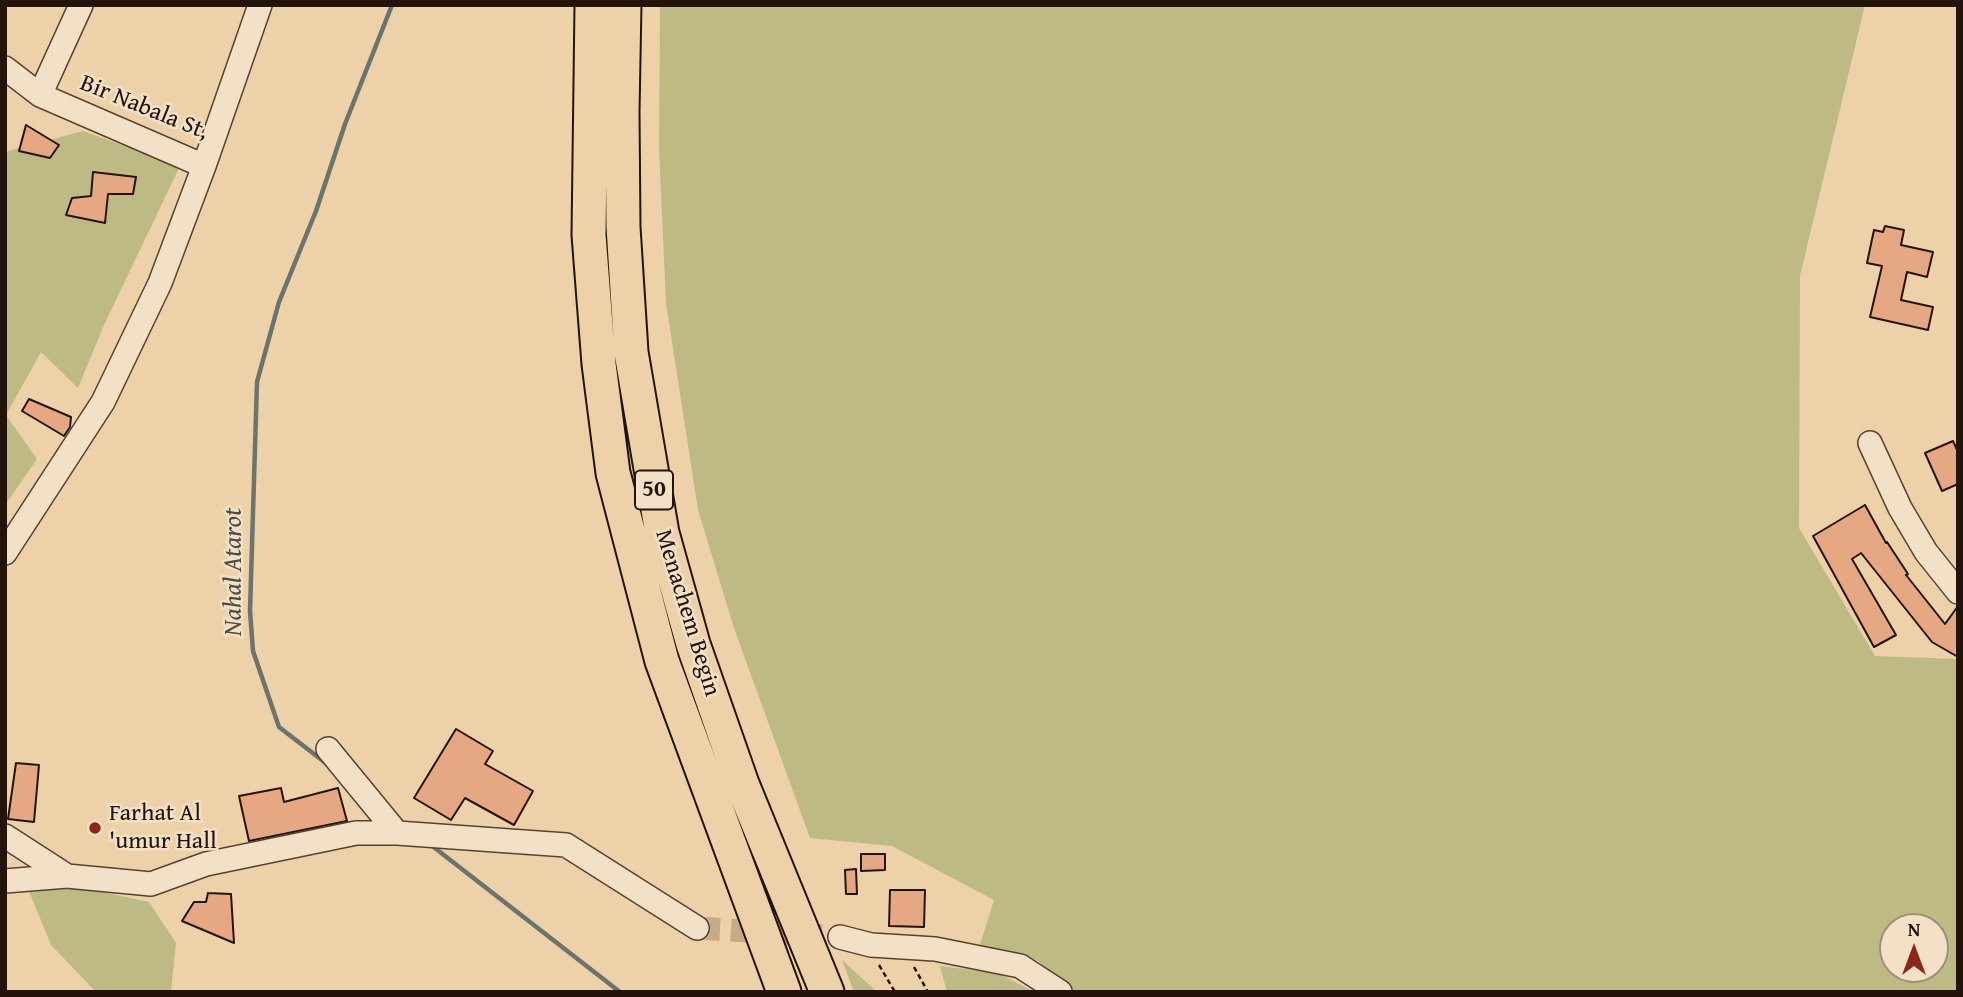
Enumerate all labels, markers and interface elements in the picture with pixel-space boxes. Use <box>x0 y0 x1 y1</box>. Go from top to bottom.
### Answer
street label: Bir Nabala St, <box>76 69 212 147</box>
road number: 50 <box>635 470 673 510</box>
water label: Nahal Atarot <box>218 508 250 636</box>
street label: Menachem Begin <box>648 526 726 700</box>
place label: Farhat Al 'umur Hall <box>109 800 217 856</box>
marker: Farhat Al 'umur Hall <box>87 820 103 836</box>
north arrow <box>1879 913 1949 983</box>
text: N <box>1908 915 1920 943</box>

